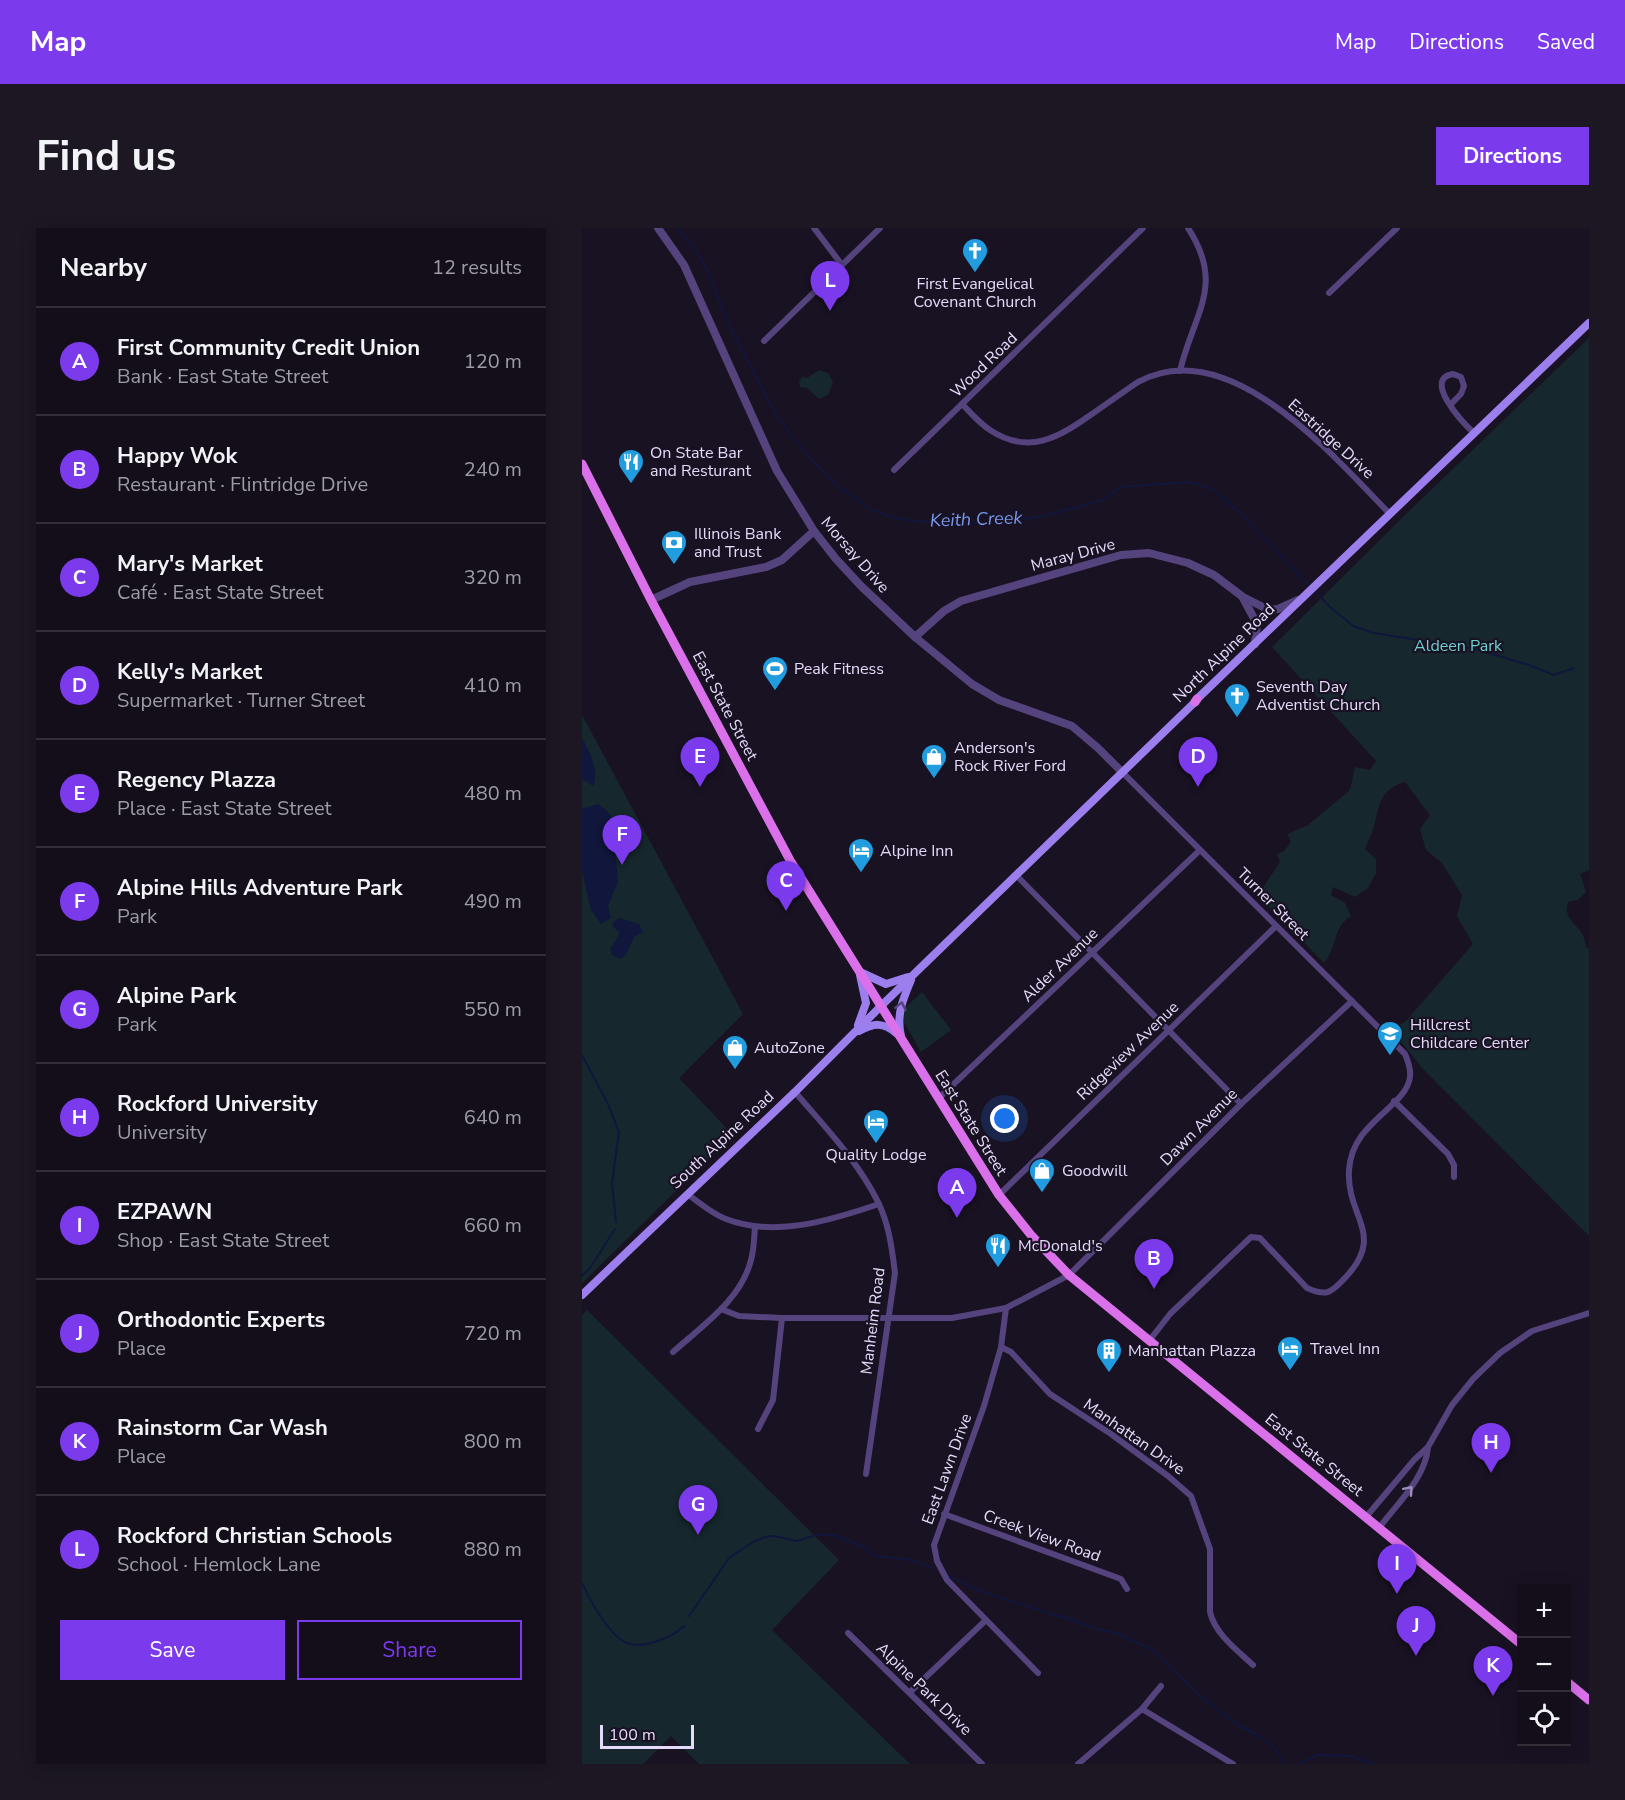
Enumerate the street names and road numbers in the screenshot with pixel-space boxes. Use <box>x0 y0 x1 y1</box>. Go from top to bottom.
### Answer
street label: Wood Road <box>946 328 1022 402</box>
street label: Eastridge Drive <box>1283 394 1379 484</box>
street label: Morsay Drive <box>816 512 894 598</box>
street label: Maray Drive <box>1028 533 1118 577</box>
street label: North Alpine Road <box>1168 599 1280 707</box>
street label: East State Street <box>688 648 762 764</box>
street label: Turner Street <box>1232 863 1314 945</box>
street label: Alder Avenue <box>1017 923 1103 1007</box>
street label: Ridgeview Avenue <box>1072 997 1184 1105</box>
street label: East State Street <box>930 1066 1013 1180</box>
street label: Dawn Avenue <box>1155 1083 1243 1171</box>
street label: South Alpine Road <box>665 1086 779 1194</box>
street label: Manheim Road <box>856 1266 890 1376</box>
street label: Manhattan Drive <box>1079 1394 1189 1480</box>
street label: East State Street <box>1260 1408 1368 1502</box>
street label: East Lawn Drive <box>917 1410 977 1528</box>
street label: Creek View Road <box>980 1505 1104 1567</box>
street label: Alpine Park Drive <box>871 1638 977 1740</box>

